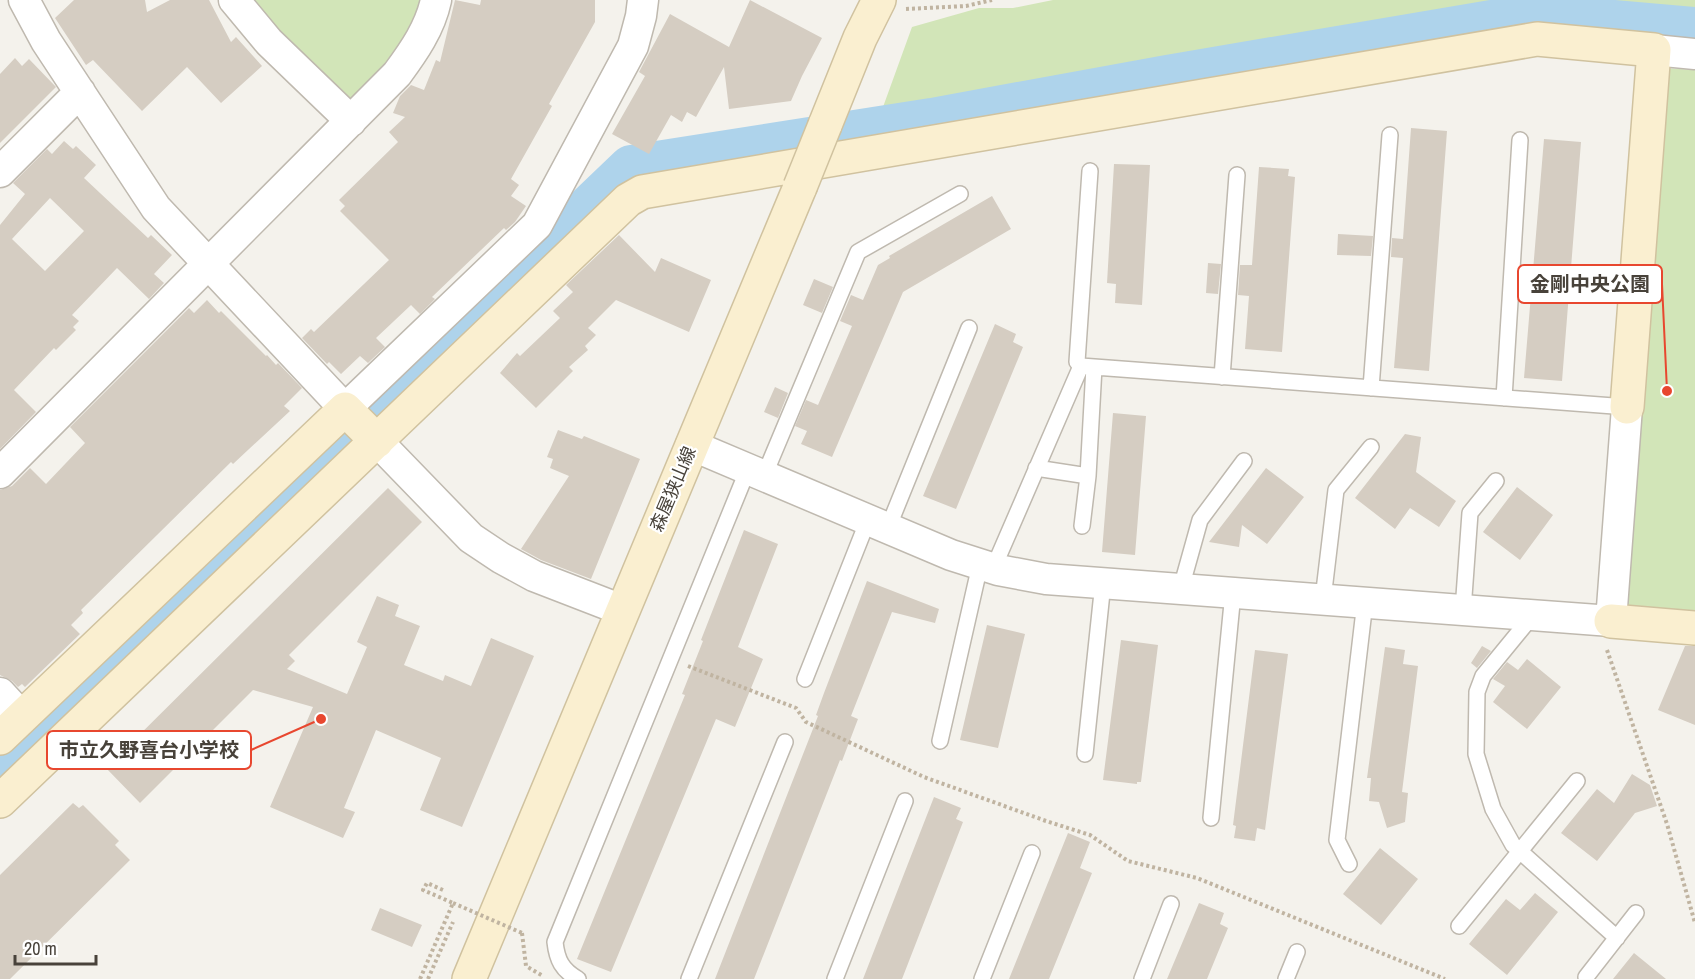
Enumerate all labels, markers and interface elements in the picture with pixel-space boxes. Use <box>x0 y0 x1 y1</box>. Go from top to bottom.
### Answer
callout: 金剛中央公園 <box>1518 265 1662 303</box>
text: 金剛中央公園 <box>1530 270 1650 297</box>
street label: 森屋狭山線 <box>643 442 702 535</box>
callout: 市立久野喜台小学校 <box>47 731 251 769</box>
text: 市立久野喜台小学校 <box>59 736 239 763</box>
scale bar <box>15 928 96 966</box>
text: 20 m <box>24 936 57 961</box>

